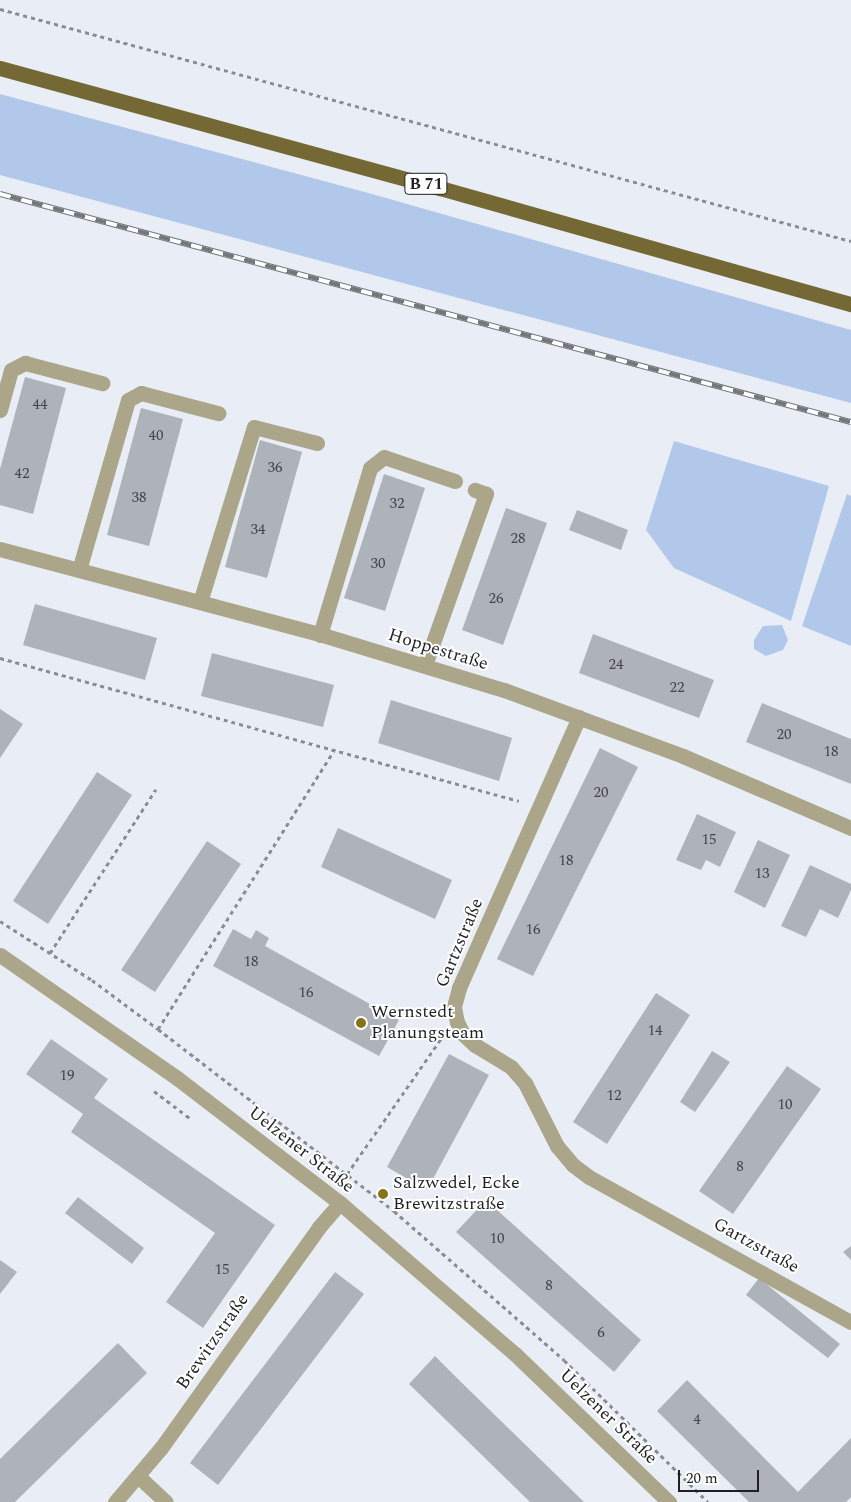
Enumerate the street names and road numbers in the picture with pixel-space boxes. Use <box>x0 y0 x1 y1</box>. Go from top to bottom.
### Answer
road number: B 71 <box>404 170 448 198</box>
street label: Hoppestraße <box>385 625 491 675</box>
street label: Gartzstraße <box>432 895 488 991</box>
street label: Uelzener Straße <box>244 1102 358 1198</box>
street label: Gartzstraße <box>709 1214 803 1278</box>
street label: Brewitzstraße <box>172 1290 254 1394</box>
street label: Uelzener Straße <box>554 1365 662 1469</box>

